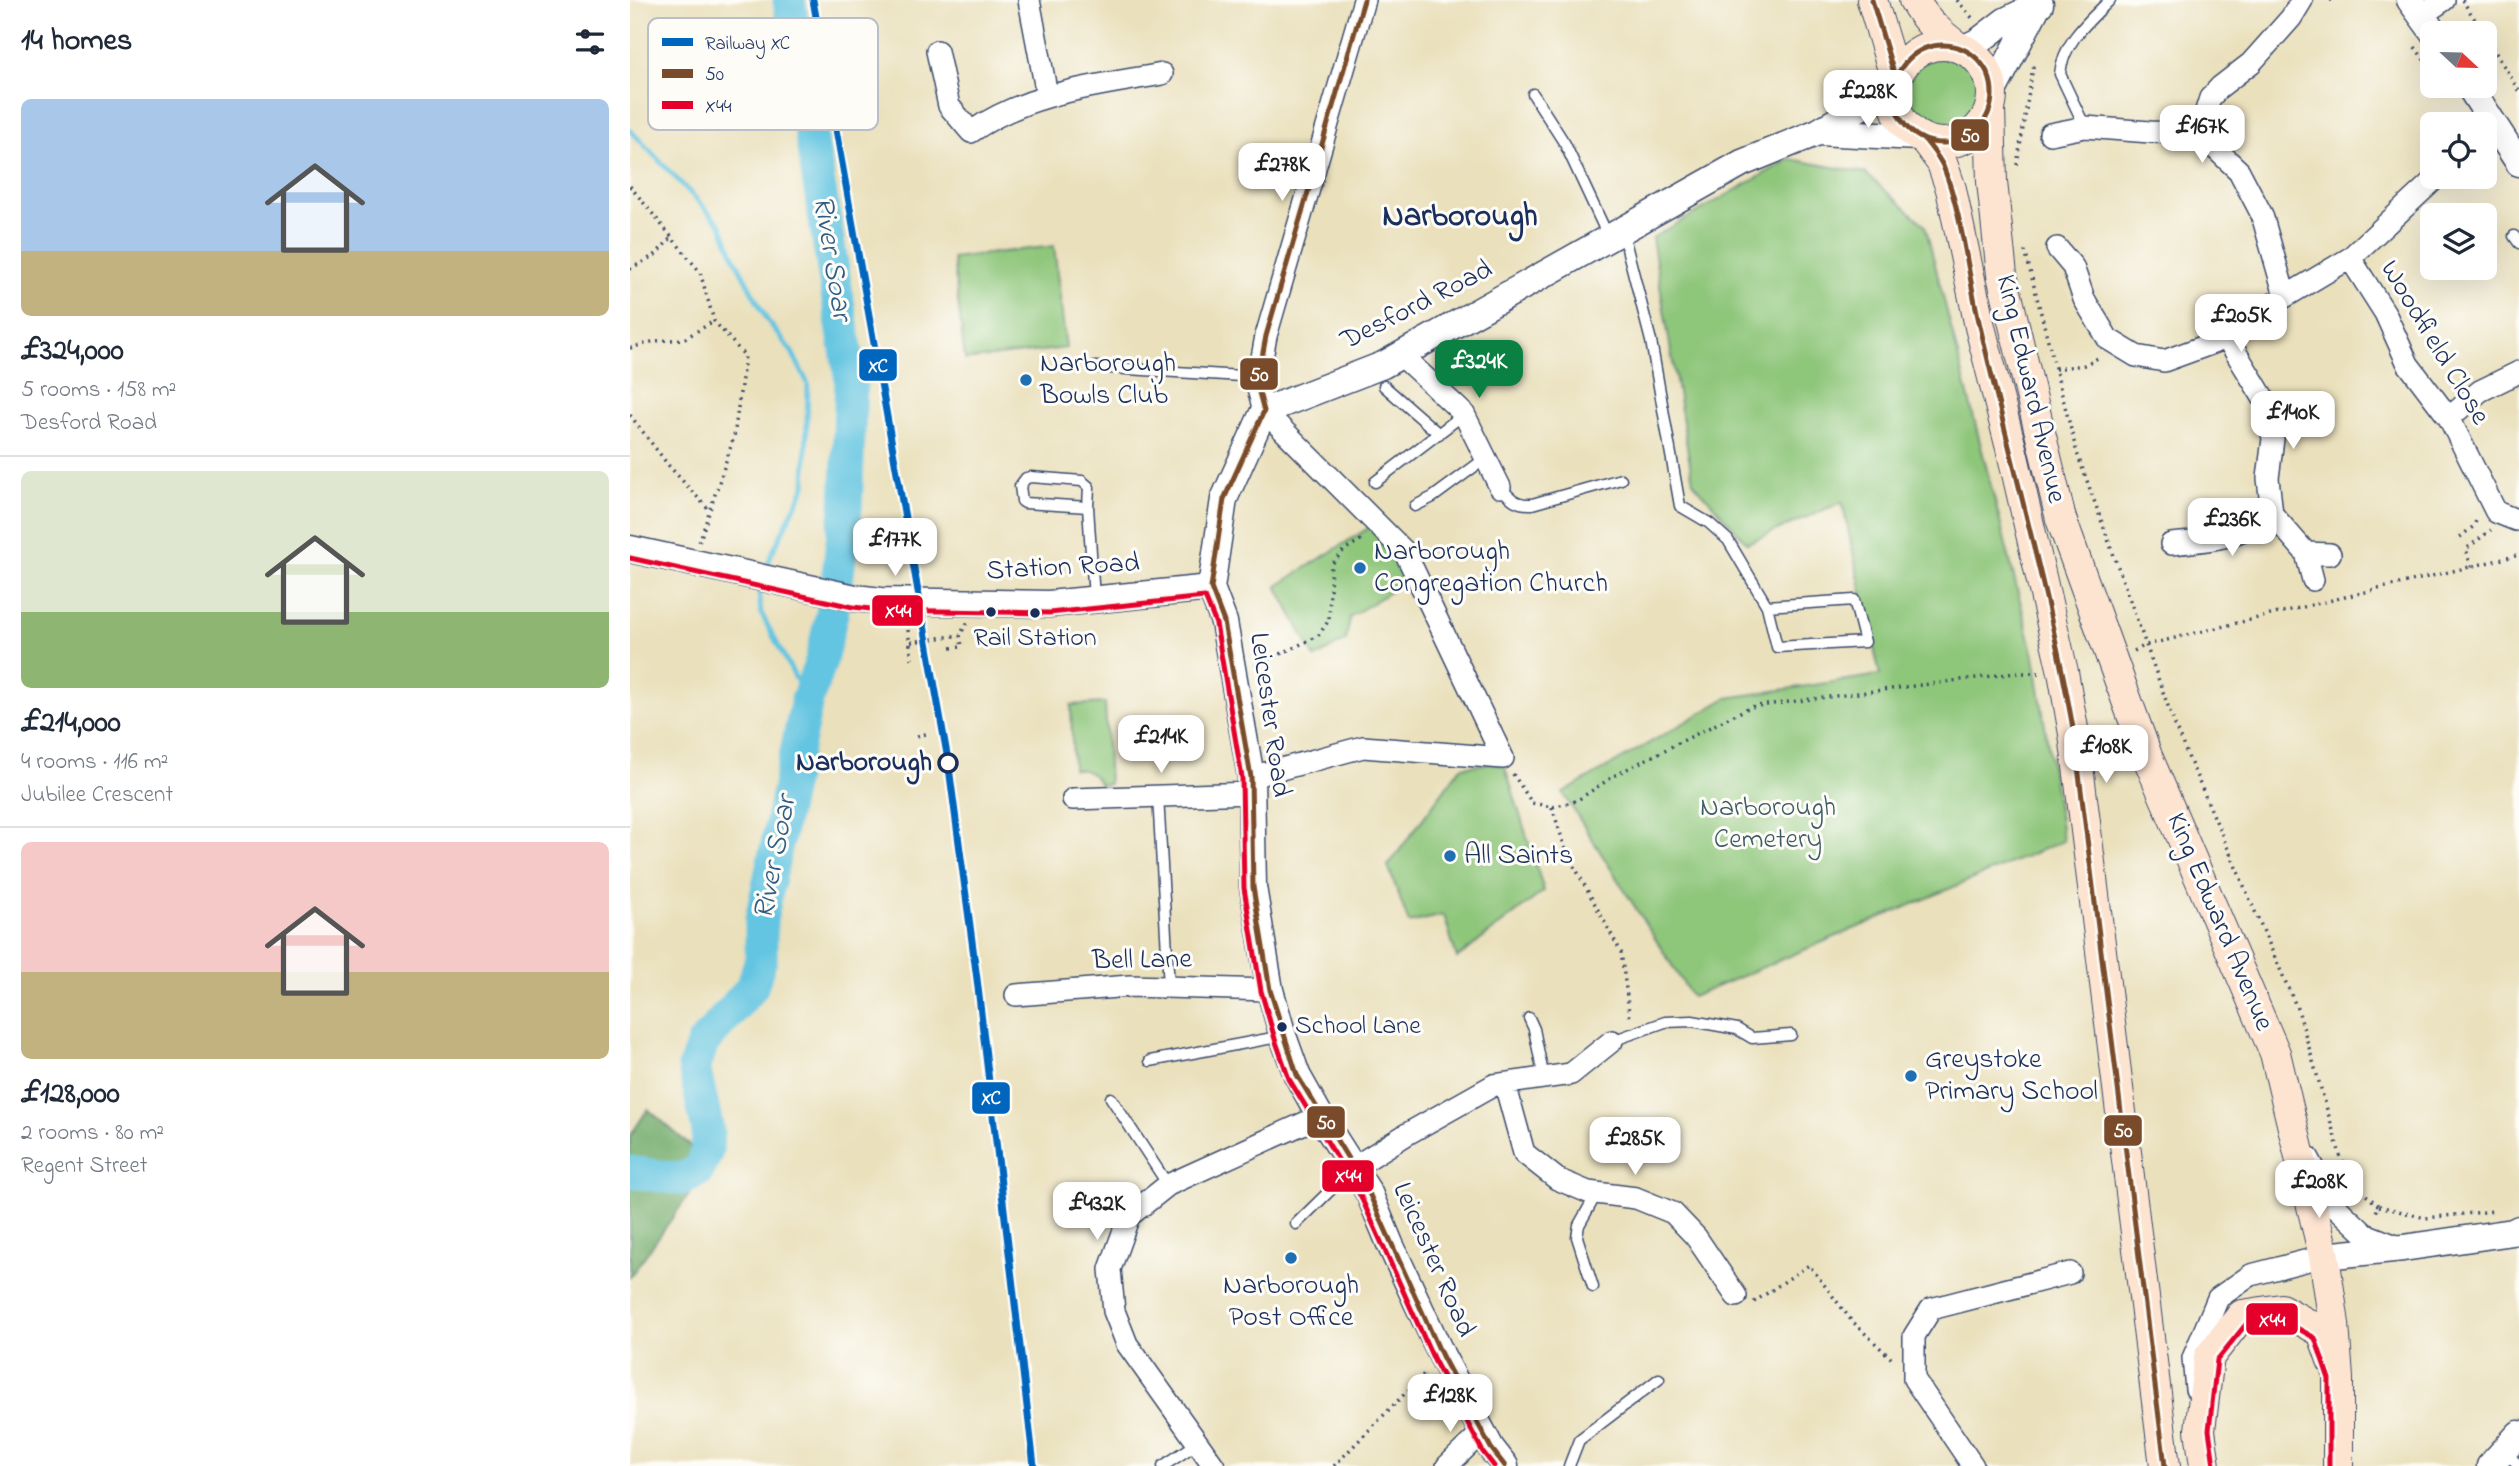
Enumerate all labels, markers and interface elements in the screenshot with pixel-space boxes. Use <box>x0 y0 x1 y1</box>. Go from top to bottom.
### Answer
legend <box>648 18 878 130</box>
text: 14 homes <box>21 20 132 64</box>
north arrow <box>2420 21 2497 98</box>
map controls <box>2420 21 2497 280</box>
icon: filters <box>571 23 609 61</box>
text: Railway XC <box>705 31 790 59</box>
text: 50 <box>705 62 724 89</box>
pin: £228K <box>1819 71 1917 130</box>
text: £228K <box>1839 76 1897 109</box>
text: X44 <box>705 94 732 121</box>
pin: £167K <box>2153 106 2251 165</box>
text: £167K <box>2176 111 2228 144</box>
button: locate <box>2420 112 2497 189</box>
line badge: 50 <box>1950 118 1990 152</box>
text: 50 <box>1960 124 1980 151</box>
pin: £278K <box>1233 144 1331 203</box>
icon: home <box>252 145 378 271</box>
text: £278K <box>1254 149 1310 182</box>
water label: River Soar <box>799 193 863 327</box>
district label: Narborough <box>1382 194 1538 242</box>
button: layers <box>2420 203 2497 280</box>
street label: Desford Road <box>1333 250 1500 362</box>
street label: Woodfield Close <box>2369 253 2500 434</box>
street label: King Edward Avenue <box>1984 271 2076 508</box>
pin: £205K <box>2192 294 2290 354</box>
text: £205K <box>2211 300 2271 333</box>
text: £324,000 <box>21 330 124 374</box>
pin: £324K <box>1430 340 1528 400</box>
place label: Narborough Bowls Club <box>1039 344 1176 417</box>
text: £324K <box>1451 346 1507 379</box>
line badge: XC <box>858 348 898 382</box>
text: XC <box>868 354 888 381</box>
line badge: 50 <box>1239 357 1279 391</box>
text: 50 <box>1249 363 1269 390</box>
marker: Narborough Bowls Club <box>1018 372 1034 388</box>
text: 5 rooms · 158 m² <box>21 374 176 407</box>
pin: £140K <box>2244 392 2342 451</box>
text: £140K <box>2267 397 2319 430</box>
text: Desford Road <box>21 407 157 440</box>
pin: £236K <box>2183 498 2281 558</box>
text: £236K <box>2204 504 2260 537</box>
icon: home <box>252 517 378 643</box>
pin: £177K <box>846 518 944 578</box>
text: £177K <box>869 524 921 557</box>
place label: Narborough Congregation Church <box>1374 532 1608 605</box>
street label: Station Road <box>985 544 1141 592</box>
marker: Narborough Congregation Church <box>1352 560 1368 576</box>
line badge: X44 <box>871 594 924 627</box>
text: X44 <box>885 599 911 626</box>
unlabelled marker <box>984 605 998 619</box>
marker: Rail Station <box>1028 606 1042 620</box>
place label: Rail Station <box>973 620 1097 658</box>
street label: Leicester Road <box>1237 630 1301 800</box>
text: £214,000 <box>21 702 121 746</box>
pin: £214K <box>1112 716 1210 775</box>
text: £214K <box>1134 721 1188 754</box>
pin: £108K <box>2057 726 2155 785</box>
text: £108K <box>2080 731 2132 764</box>
place label: Narborough <box>796 743 932 785</box>
text: 4 rooms · 116 m² <box>21 746 168 779</box>
marker: Narborough <box>938 753 958 773</box>
text: Jubilee Crescent <box>21 779 173 812</box>
park label: Narborough Cemetery <box>1700 788 1836 861</box>
water label: River Soar <box>742 789 810 924</box>
street label: King Edward Avenue <box>2155 807 2284 1038</box>
place label: All Saints <box>1464 836 1573 877</box>
marker: All Saints <box>1442 848 1458 864</box>
icon: home <box>252 888 378 1014</box>
street label: Bell Lane <box>1091 940 1193 982</box>
place label: School Lane <box>1295 1008 1421 1046</box>
marker: School Lane <box>1275 1020 1289 1034</box>
place label: Greystoke Primary School <box>1925 1040 2098 1113</box>
marker: Greystoke Primary School <box>1903 1068 1919 1084</box>
text: £128,000 <box>21 1073 120 1117</box>
line badge: XC <box>971 1081 1011 1115</box>
text: XC <box>981 1086 1001 1113</box>
line badge: 50 <box>1306 1105 1346 1139</box>
text: 50 <box>1316 1111 1336 1138</box>
line badge: 50 <box>2103 1114 2143 1147</box>
text: 2 rooms · 80 m² <box>21 1117 164 1150</box>
pin: £285K <box>1586 1118 1684 1177</box>
text: 50 <box>2113 1119 2133 1146</box>
text: £285K <box>1606 1123 1664 1156</box>
text: Regent Street <box>21 1150 147 1183</box>
line badge: X44 <box>1321 1159 1375 1193</box>
pin: £208K <box>2270 1160 2368 1220</box>
text: X44 <box>1335 1164 1361 1191</box>
text: £208K <box>2291 1166 2347 1199</box>
street label: Leicester Road <box>1381 1176 1486 1344</box>
pin: £432K <box>1048 1182 1146 1242</box>
text: £432K <box>1069 1188 1125 1221</box>
marker: Narborough Post Office <box>1283 1250 1299 1266</box>
place label: Narborough Post Office <box>1223 1266 1359 1339</box>
line badge: X44 <box>2245 1302 2299 1336</box>
text: X44 <box>2259 1308 2285 1335</box>
pin: £128K <box>1401 1374 1499 1434</box>
text: £128K <box>1423 1380 1477 1413</box>

